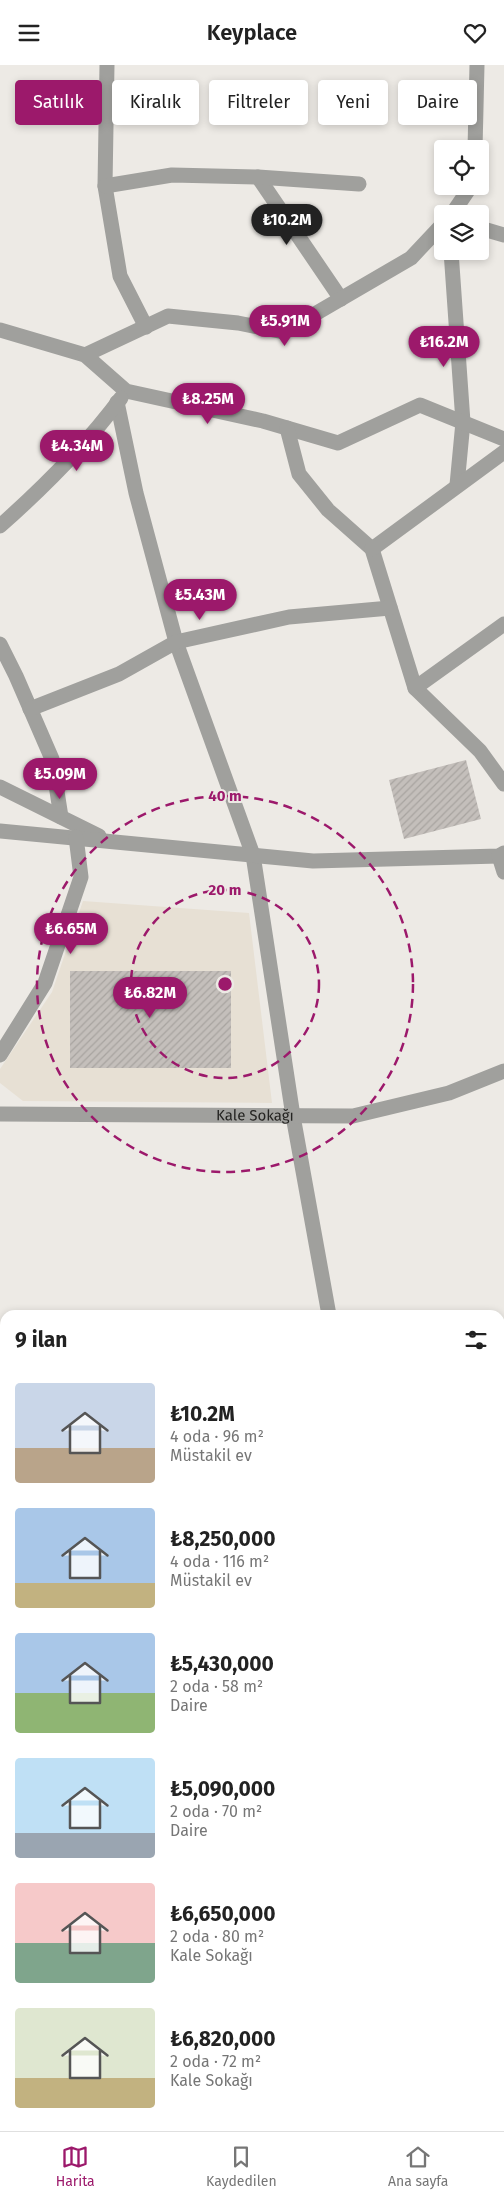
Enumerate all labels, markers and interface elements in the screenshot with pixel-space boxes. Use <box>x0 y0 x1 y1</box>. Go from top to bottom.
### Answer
icon: menu <box>15 19 43 47</box>
text: Keyplace <box>207 19 297 46</box>
icon: heart <box>461 19 489 47</box>
chip: Satılık <box>15 80 102 125</box>
chip: Kiralık <box>112 80 199 125</box>
chip: Filtreler <box>209 80 308 125</box>
chip: Yeni <box>318 80 388 125</box>
chip: Daire <box>398 80 477 125</box>
map controls <box>434 140 489 260</box>
button: locate <box>434 140 489 195</box>
pin: ₺10.2M <box>246 203 328 246</box>
button: layers <box>434 205 489 260</box>
text: ₺10.2M <box>262 210 312 229</box>
pin: ₺5.91M <box>244 305 326 347</box>
text: ₺5.91M <box>260 311 310 330</box>
pin: ₺16.2M <box>403 325 485 368</box>
text: ₺16.2M <box>420 332 468 351</box>
pin: ₺8.25M <box>167 383 249 425</box>
text: ₺8.25M <box>182 389 234 408</box>
pin: ₺4.34M <box>36 429 118 472</box>
text: ₺4.34M <box>51 436 103 455</box>
pin: ₺5.43M <box>159 579 241 621</box>
text: ₺5.43M <box>175 585 225 604</box>
pin: ₺5.09M <box>19 757 101 800</box>
text: ₺5.09M <box>34 764 86 783</box>
text: 40 m <box>208 787 242 805</box>
text: 20 m <box>209 881 241 899</box>
pin: ₺6.65M <box>30 913 112 955</box>
text: ₺6.65M <box>45 919 97 938</box>
centre of rings <box>216 975 234 993</box>
pin: ₺6.82M <box>109 977 191 1019</box>
text: ₺6.82M <box>124 983 176 1002</box>
street label: Kale Sokağı <box>216 1106 294 1125</box>
icon: filters <box>462 1326 490 1354</box>
text: 9 ilan <box>15 1327 67 1353</box>
text: ₺10.2M <box>170 1401 235 1427</box>
icon: home <box>55 1403 115 1463</box>
text: 4 oda · 96 m² <box>170 1427 264 1446</box>
text: Müstakil ev <box>170 1446 252 1465</box>
text: ₺8,250,000 <box>170 1526 275 1552</box>
icon: home <box>55 1528 115 1588</box>
text: 4 oda · 116 m² <box>170 1552 269 1571</box>
text: Müstakil ev <box>170 1571 252 1590</box>
text: ₺5,430,000 <box>170 1651 274 1677</box>
icon: home <box>55 1653 115 1713</box>
text: 2 oda · 58 m² <box>170 1677 263 1696</box>
text: Daire <box>170 1696 208 1715</box>
text: ₺5,090,000 <box>170 1776 275 1802</box>
icon: home <box>55 1778 115 1838</box>
text: 2 oda · 70 m² <box>170 1802 262 1821</box>
text: Daire <box>170 1821 208 1840</box>
text: ₺6,650,000 <box>170 1901 275 1927</box>
icon: home <box>55 1903 115 1963</box>
text: 2 oda · 80 m² <box>170 1927 264 1946</box>
text: Kale Sokağı <box>170 1946 253 1965</box>
text: ₺6,820,000 <box>170 2026 276 2052</box>
icon: home <box>55 2028 115 2088</box>
text: 2 oda · 72 m² <box>170 2052 261 2071</box>
text: Kale Sokağı <box>170 2071 253 2090</box>
tab: Harita <box>56 2143 95 2190</box>
tab: Kaydedilen <box>206 2143 277 2190</box>
tab: Ana sayfa <box>388 2143 448 2190</box>

